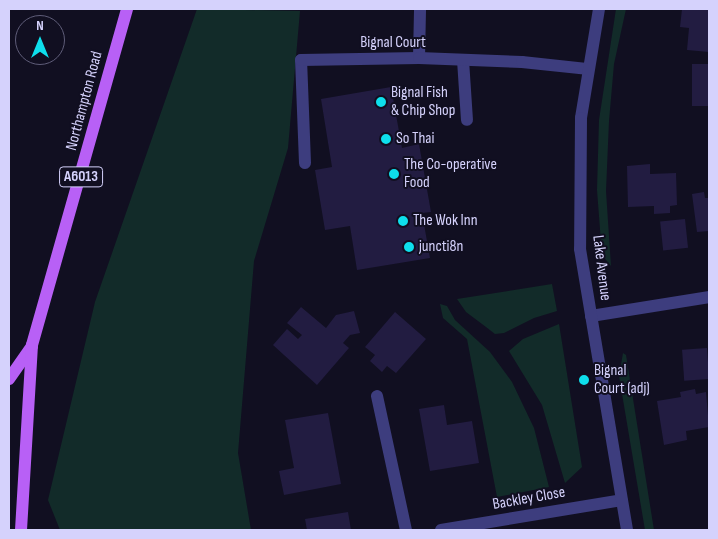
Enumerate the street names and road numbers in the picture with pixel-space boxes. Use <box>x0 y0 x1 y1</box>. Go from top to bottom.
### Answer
street label: Bignal Court <box>360 33 426 53</box>
street label: Northampton Road <box>63 49 107 153</box>
road number: A6013 <box>58 164 104 190</box>
street label: Lake Avenue <box>587 234 615 302</box>
street label: Backley Close <box>491 483 567 515</box>

